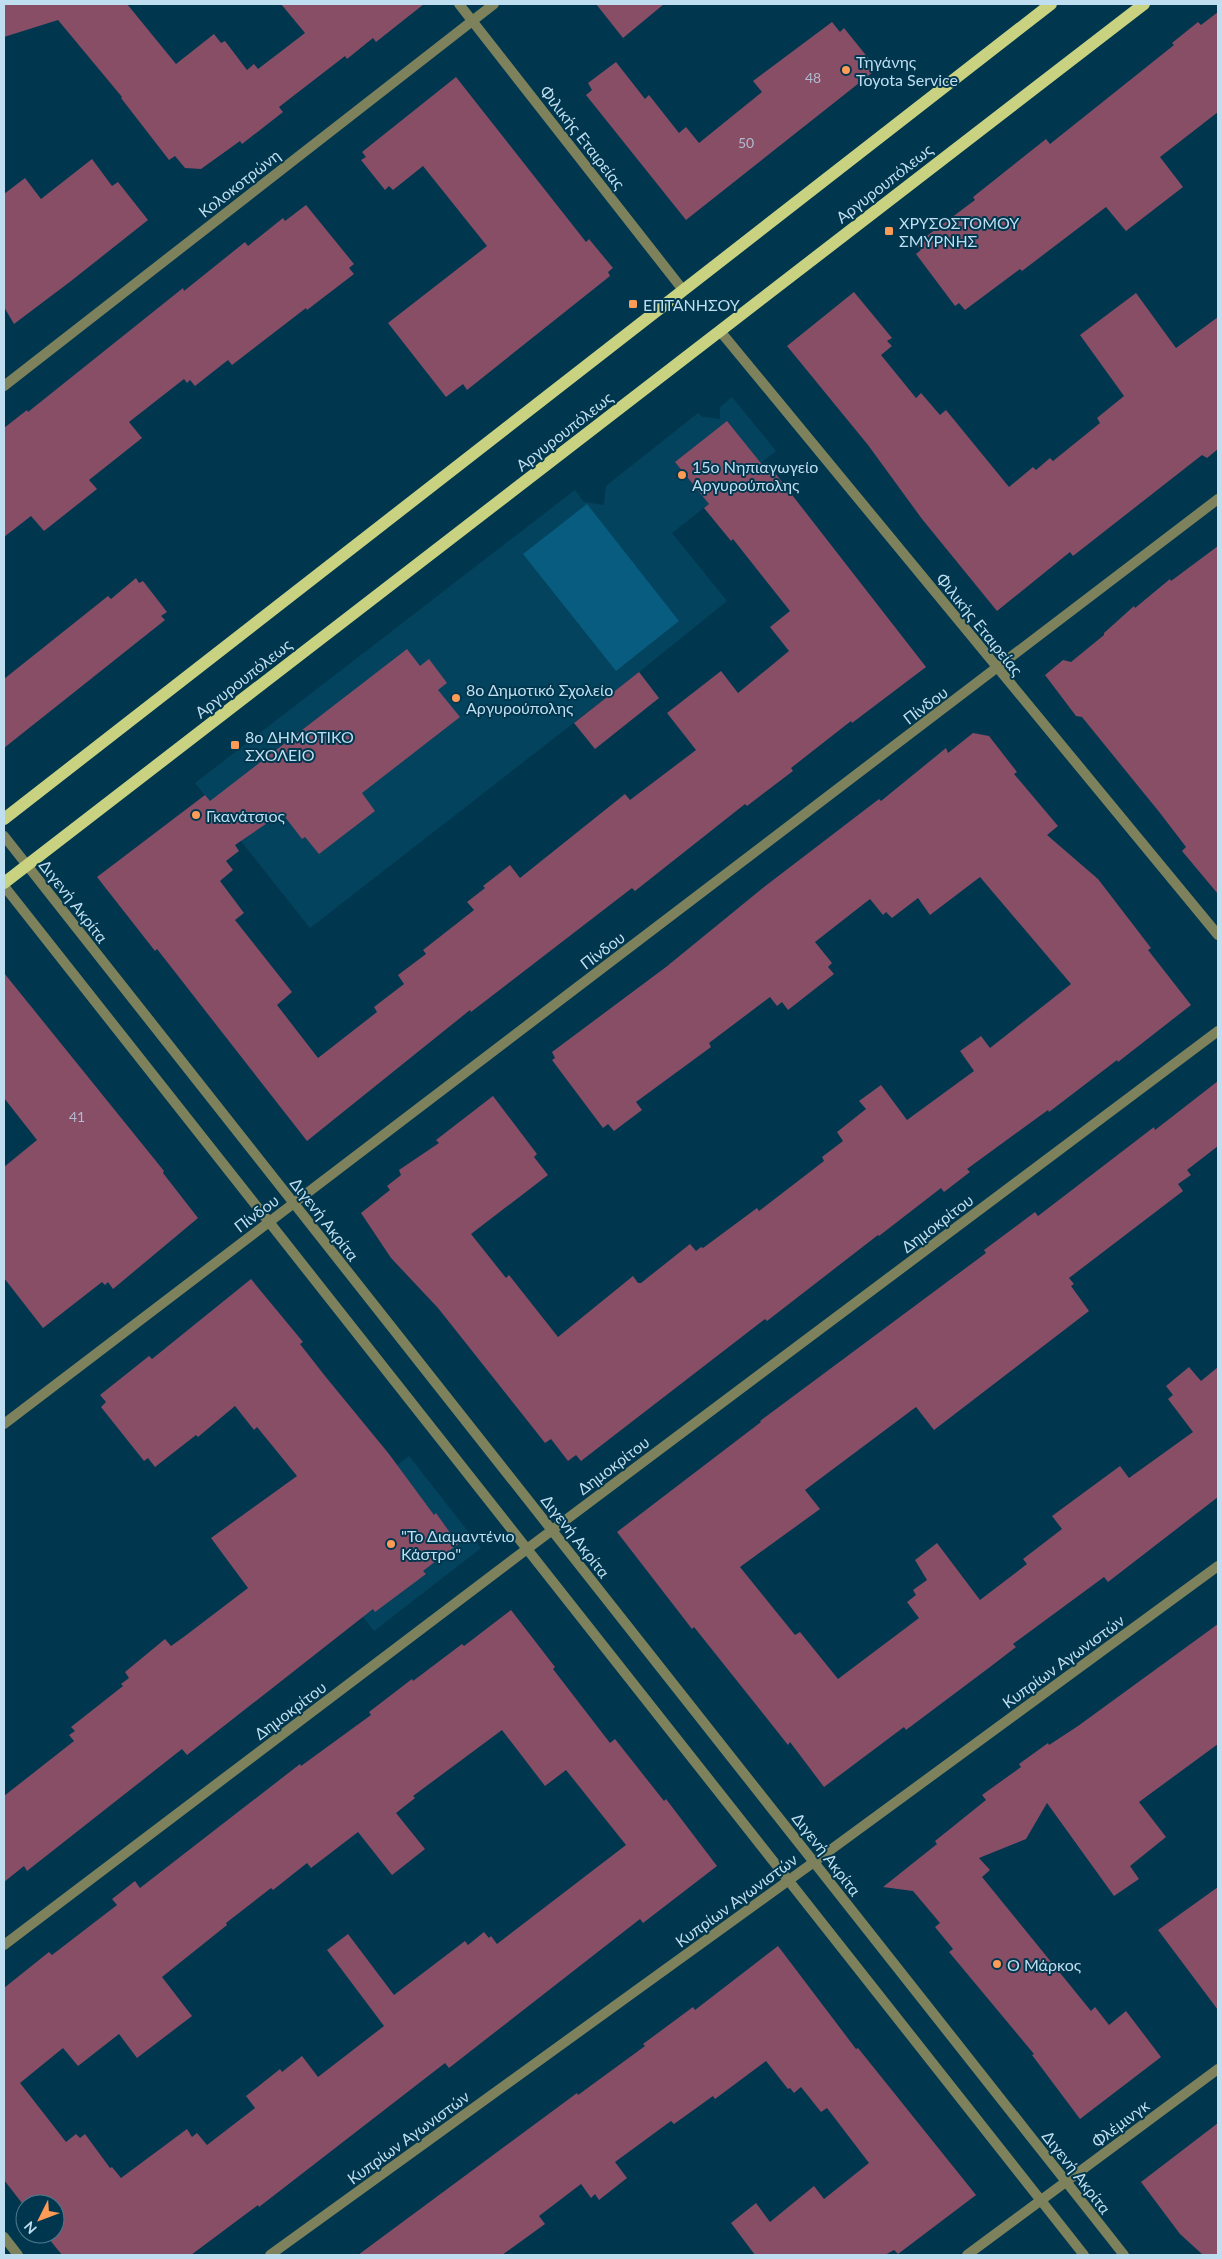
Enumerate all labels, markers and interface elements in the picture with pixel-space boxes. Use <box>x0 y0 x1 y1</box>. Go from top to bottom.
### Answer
place label: Τηγάνης Toyota Service <box>856 52 958 89</box>
marker: Τηγάνης Toyota Service <box>840 64 852 76</box>
house number: 48 <box>805 69 821 86</box>
street label: Φιλικής Εταιρείας <box>537 81 630 193</box>
house number: 50 <box>738 134 754 151</box>
street label: Αργυρουπόλεως <box>832 139 937 227</box>
street label: Κολοκοτρώνη <box>194 145 284 221</box>
place label: ΧΡΥΣΟΣΤΟΜΟΥ ΣΜΥΡΝΗΣ <box>899 213 1019 250</box>
marker: ΧΡΥΣΟΣΤΟΜΟΥ ΣΜΥΡΝΗΣ <box>883 225 895 237</box>
place label: ΕΠΤΑΝΗΣΟΥ <box>643 295 740 314</box>
marker: ΕΠΤΑΝΗΣΟΥ <box>627 298 639 310</box>
street label: Αργυρουπόλεως <box>512 387 617 475</box>
place label: 15ο Νηπιαγωγείο Αργυρούπολης <box>692 457 818 494</box>
marker: 15ο Νηπιαγωγείο Αργυρούπολης <box>676 469 688 481</box>
street label: Φιλικής Εταιρείας <box>933 569 1027 679</box>
street label: Αργυρουπόλεως <box>191 634 296 722</box>
place label: 8ο Δημοτικό Σχολείο Αργυρούπολης <box>466 680 613 717</box>
street label: Πίνδου <box>899 682 951 728</box>
marker: 8ο Δημοτικό Σχολείο Αργυρούπολης <box>450 692 462 704</box>
place label: 8ο ΔΗΜΟΤΙΚΟ ΣΧΟΛΕΙΟ <box>245 727 354 764</box>
marker: 8ο ΔΗΜΟΤΙΚΟ ΣΧΟΛΕΙΟ <box>229 739 241 751</box>
place label: Γκανάτσιος <box>206 806 285 825</box>
marker: Γκανάτσιος <box>190 809 202 821</box>
street label: Διγενή Ακρίτα <box>36 856 113 947</box>
street label: Πίνδου <box>576 927 628 973</box>
house number: 41 <box>69 1108 85 1125</box>
street label: Διγενή Ακρίτα <box>287 1174 364 1265</box>
street label: Πίνδου <box>230 1190 282 1236</box>
street label: Δημοκρίτου <box>897 1190 977 1256</box>
street label: Δημοκρίτου <box>573 1432 653 1498</box>
street label: Διγενή Ακρίτα <box>538 1491 615 1582</box>
place label: "Το Διαμαντένιο Κάστρο" <box>401 1526 515 1563</box>
marker: "Το Διαμαντένιο Κάστρο" <box>385 1538 397 1550</box>
street label: Κυπρίων Αγωνιστών <box>998 1610 1128 1712</box>
street label: Δημοκρίτου <box>250 1677 330 1743</box>
street label: Διγενή Ακρίτα <box>789 1809 866 1900</box>
street label: Κυπρίων Αγωνιστών <box>671 1849 801 1951</box>
place label: Ο Μάρκος <box>1007 1955 1082 1974</box>
marker: Ο Μάρκος <box>991 1958 1003 1970</box>
street label: Κυπρίων Αγωνιστών <box>343 2086 473 2188</box>
street label: Φλέμινγκ <box>1088 2095 1153 2151</box>
street label: Διγενή Ακρίτα <box>1039 2127 1116 2218</box>
north arrow <box>15 2194 65 2244</box>
text: N <box>20 2218 40 2238</box>

